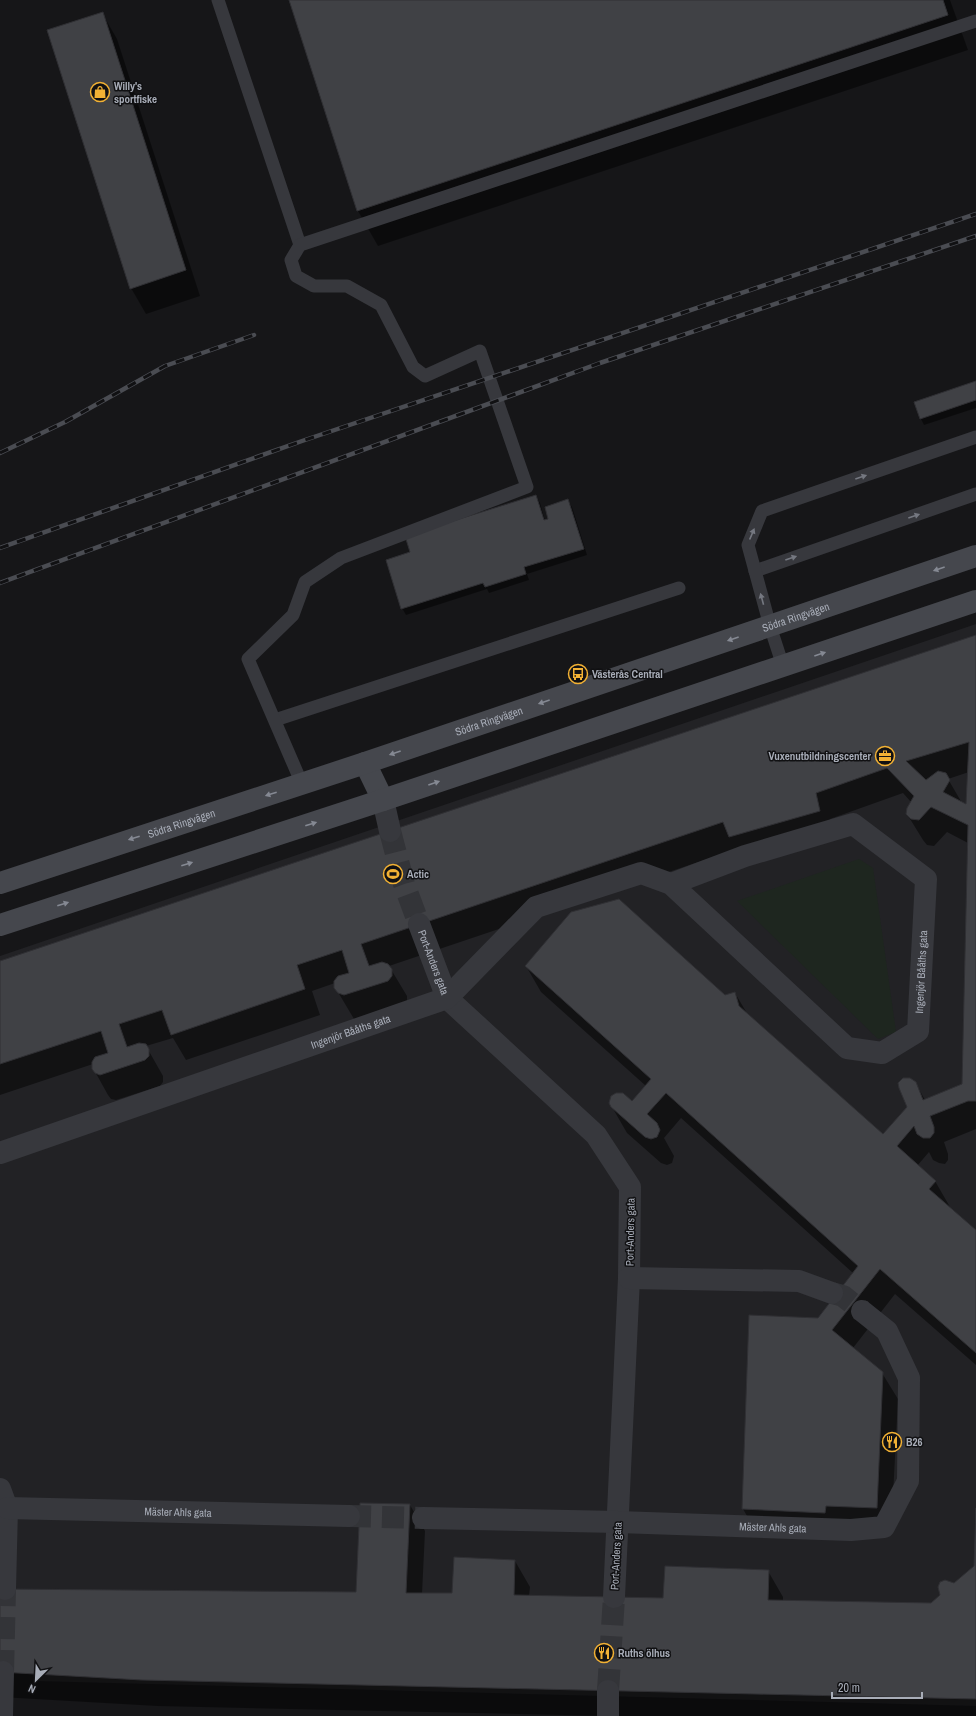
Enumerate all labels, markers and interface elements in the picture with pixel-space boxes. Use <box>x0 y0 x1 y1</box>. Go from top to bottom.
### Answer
place label: Willy's sportfiske <box>114 79 157 106</box>
shop icon: Willy's sportfiske <box>89 81 111 103</box>
one-way arrow <box>855 473 867 479</box>
one-way arrow <box>908 512 920 518</box>
one-way arrow <box>749 529 755 540</box>
one-way arrow <box>786 555 798 561</box>
one-way arrow <box>933 566 945 572</box>
one-way arrow <box>759 593 765 605</box>
street label: Södra Ringvägen <box>760 599 831 635</box>
one-way arrow <box>726 636 738 642</box>
one-way arrow <box>814 651 826 657</box>
bus stop icon: Västerås Central <box>567 663 589 685</box>
place label: Västerås Central <box>592 667 663 681</box>
one-way arrow <box>538 700 550 706</box>
street label: Södra Ringvägen <box>453 703 524 739</box>
office icon: Vuxenutbildningscenter <box>874 745 896 767</box>
place label: Vuxenutbildningscenter <box>769 749 871 763</box>
one-way arrow <box>388 750 400 756</box>
one-way arrow <box>428 780 440 786</box>
one-way arrow <box>265 791 277 797</box>
street label: Södra Ringvägen <box>146 806 217 841</box>
one-way arrow <box>305 821 317 827</box>
one-way arrow <box>128 836 140 842</box>
one-way arrow <box>181 861 193 867</box>
sports icon: Actic <box>382 863 404 885</box>
place label: Actic <box>407 867 429 881</box>
one-way arrow <box>58 901 70 907</box>
street label: Port-Anders gata <box>415 928 452 997</box>
street label: Ingenjör Bååths gata <box>912 930 930 1014</box>
street label: Ingenjör Bååths gata <box>309 1011 392 1052</box>
street label: Port-Anders gata <box>622 1198 638 1266</box>
restaurant icon: B26 <box>881 1431 903 1453</box>
place label: B26 <box>906 1435 923 1449</box>
street label: Mäster Ahls gata <box>144 1504 212 1520</box>
street label: Mäster Ahls gata <box>739 1519 807 1535</box>
street label: Port-Anders gata <box>607 1522 625 1590</box>
restaurant icon: Ruths ölhus <box>593 1642 615 1664</box>
place label: Ruths ölhus <box>618 1646 670 1660</box>
north arrow <box>16 1660 56 1700</box>
scale bar <box>832 1674 922 1700</box>
text: 20 m <box>838 1680 860 1696</box>
text: N <box>26 1681 38 1697</box>

